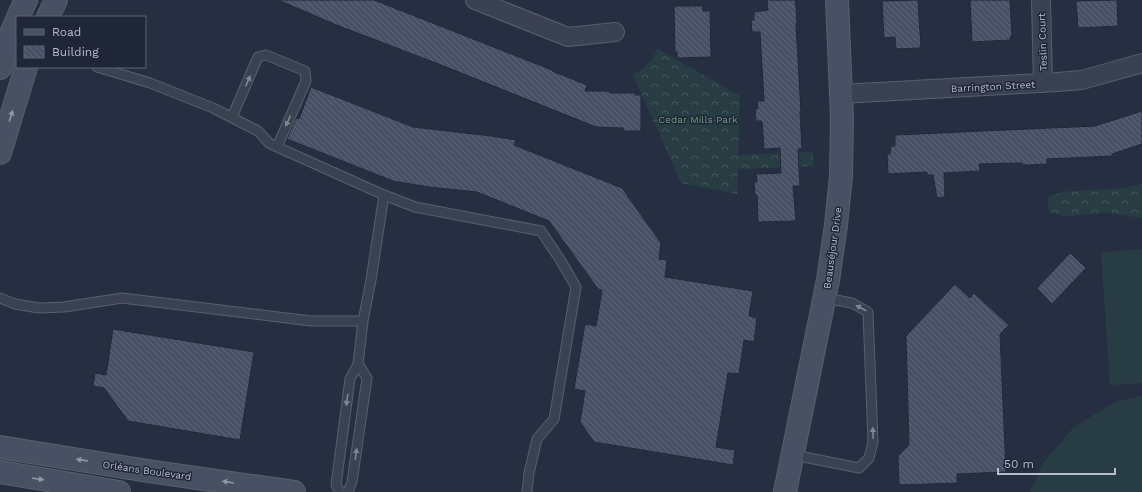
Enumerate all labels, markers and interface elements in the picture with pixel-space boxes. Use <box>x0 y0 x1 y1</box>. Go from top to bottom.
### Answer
street label: Teslin Court <box>1036 12 1049 71</box>
legend <box>16 16 146 68</box>
text: Road <box>52 25 81 39</box>
text: Building <box>52 45 99 59</box>
one-way arrow <box>245 75 251 87</box>
street label: Barrington Street <box>951 79 1036 94</box>
one-way arrow <box>8 110 14 122</box>
park label: Cedar Mills Park <box>658 114 738 125</box>
one-way arrow <box>285 115 291 127</box>
street label: Beauséjour Drive <box>821 206 844 290</box>
one-way arrow <box>855 305 867 311</box>
one-way arrow <box>344 394 350 406</box>
one-way arrow <box>869 427 876 439</box>
one-way arrow <box>353 448 359 460</box>
scale bar <box>998 450 1115 476</box>
one-way arrow <box>75 457 88 463</box>
text: 50 m <box>1004 457 1034 471</box>
street label: Orléans Boulevard <box>102 459 192 482</box>
one-way arrow <box>32 476 45 482</box>
one-way arrow <box>222 479 234 485</box>

